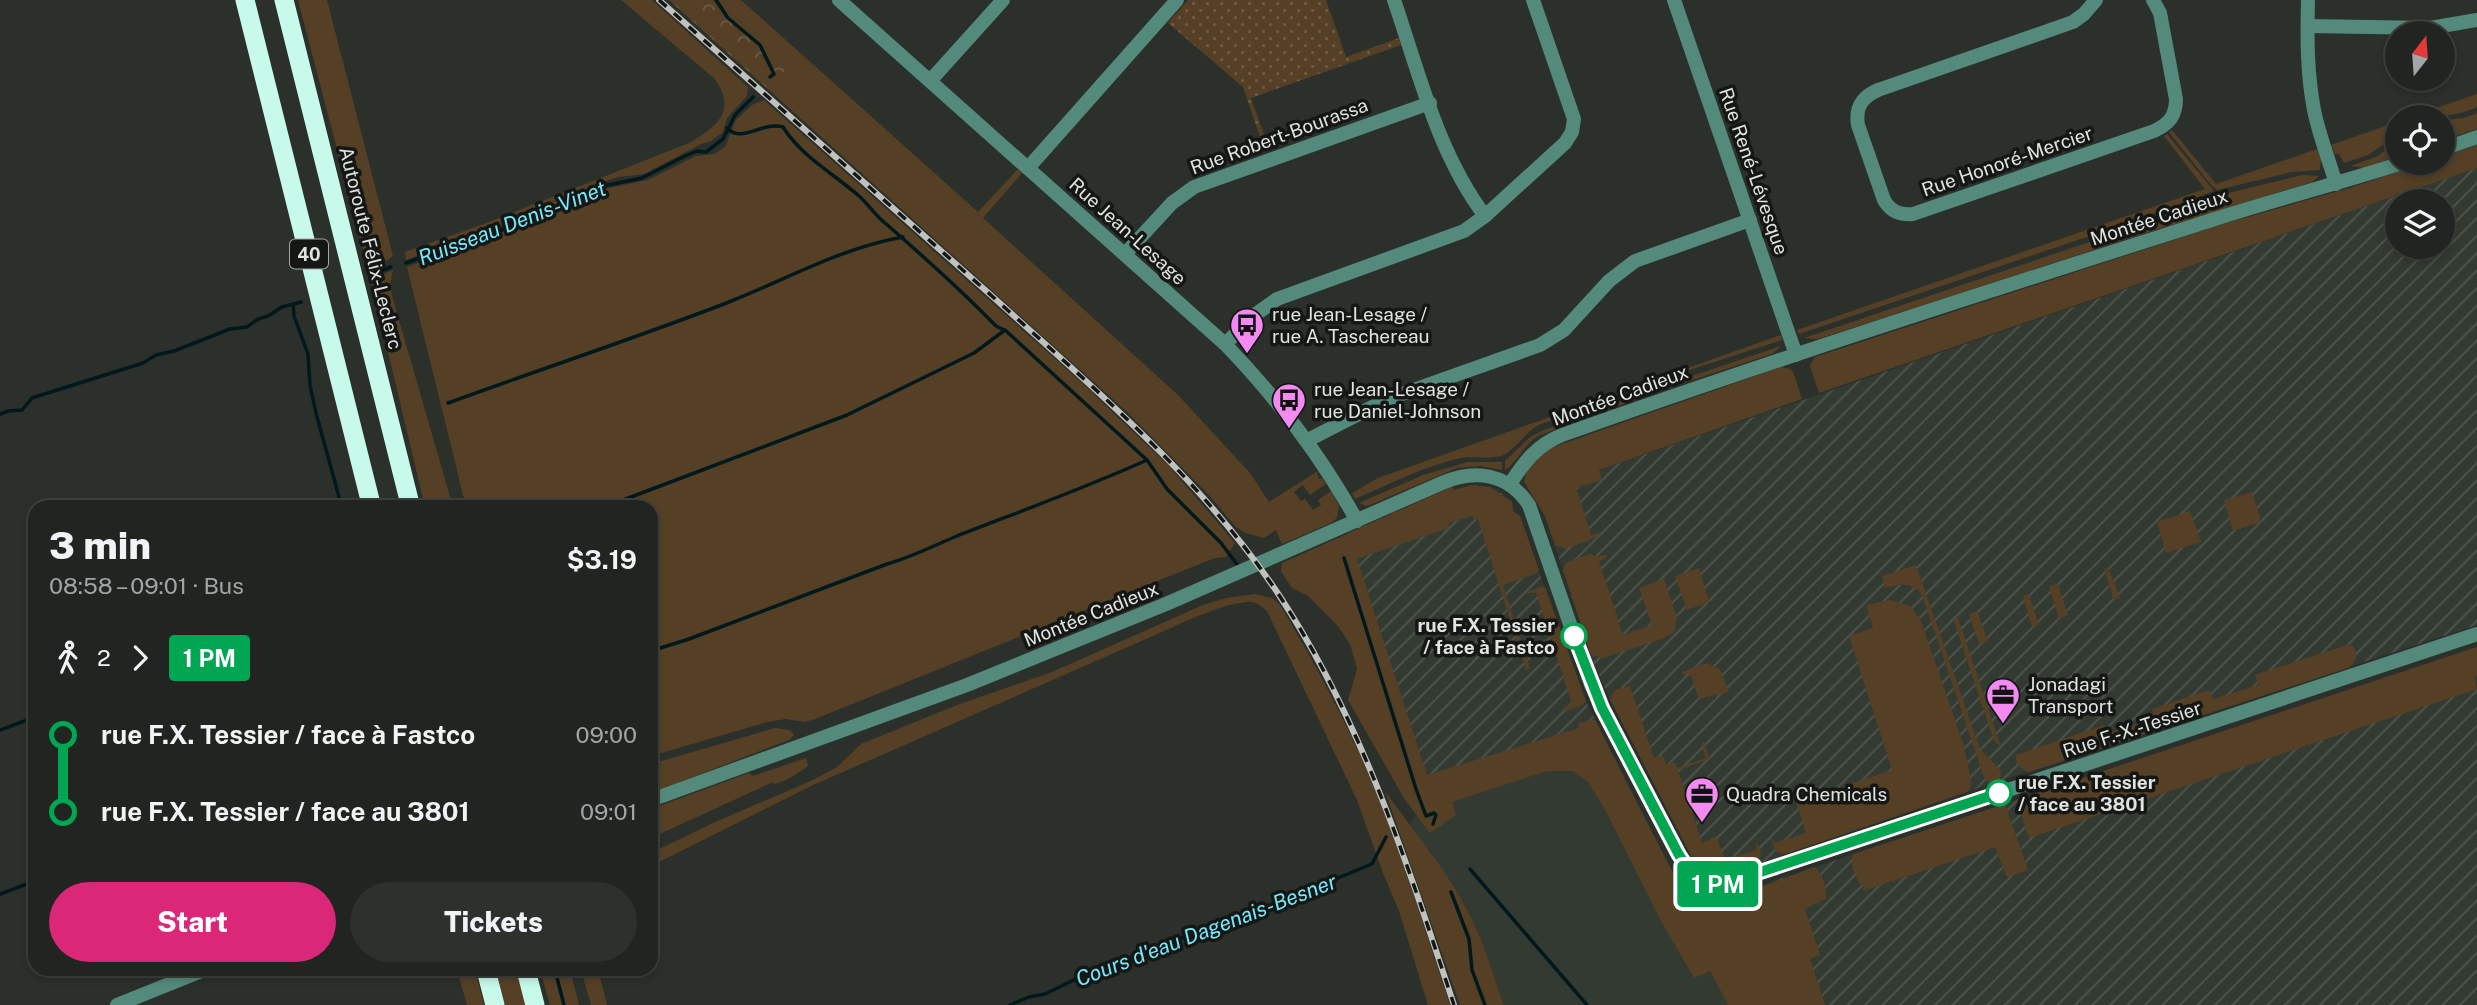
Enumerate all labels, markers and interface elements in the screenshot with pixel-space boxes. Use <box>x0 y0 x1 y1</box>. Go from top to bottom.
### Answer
north arrow <box>2385 21 2455 91</box>
map controls <box>2385 21 2455 259</box>
street label: Rue René-Lévesque <box>1715 85 1793 257</box>
street label: Rue Robert-Bourassa <box>1187 94 1371 178</box>
button: locate <box>2385 105 2455 175</box>
street label: Rue Honoré-Mercier <box>1919 121 2095 201</box>
street label: Autoroute Félix-Leclerc <box>335 144 407 352</box>
street label: Rue Jean-Lesage <box>1065 173 1191 289</box>
water label: Ruisseau Denis-Vinet <box>415 176 609 270</box>
street label: Montée Cadieux <box>2087 184 2231 250</box>
button: layers <box>2385 189 2455 259</box>
road number: 40 <box>290 240 328 268</box>
place label: rue Jean-Lesage / rue A. Taschereau <box>1272 303 1430 347</box>
bus stop icon: rue Jean-Lesage / rue A. Taschereau <box>1228 306 1266 355</box>
street label: Montée Cadieux <box>1549 360 1691 430</box>
place label: rue Jean-Lesage / rue Daniel-Johnson <box>1314 378 1481 422</box>
bus stop icon: rue Jean-Lesage / rue Daniel-Johnson <box>1270 381 1308 430</box>
text: 3 min <box>49 523 151 568</box>
text: $3.19 <box>567 544 637 575</box>
text: 08:58 – 09:01 · Bus <box>49 572 244 599</box>
street label: Montée Cadieux <box>1020 577 1162 651</box>
place label: rue F.X. Tessier / face à Fastco <box>1417 614 1555 658</box>
marker: rue F.X. Tessier / face à Fastco <box>1561 623 1587 649</box>
icon: walk <box>49 639 87 677</box>
icon: forward <box>121 639 159 677</box>
text: 2 <box>97 644 111 671</box>
text: 1 PM <box>183 644 236 672</box>
place label: Jonadagi Transport <box>2028 673 2113 717</box>
office icon: Jonadagi Transport <box>1984 676 2022 725</box>
street label: Rue F.-X.-Tessier <box>2060 696 2204 762</box>
text: rue F.X. Tessier / face à Fastco <box>101 719 475 750</box>
text: 09:00 <box>576 721 637 748</box>
place label: rue F.X. Tessier / face au 3801 <box>2018 771 2156 815</box>
office icon: Quadra Chemicals <box>1683 775 1721 824</box>
marker: rue F.X. Tessier / face au 3801 <box>1986 780 2012 806</box>
place label: Quadra Chemicals <box>1726 783 1887 805</box>
text: rue F.X. Tessier / face au 3801 <box>101 796 470 827</box>
text: 09:01 <box>580 798 637 825</box>
line badge: 1 PM <box>1669 861 1767 907</box>
water label: Cours d'eau Dagenais-Besner <box>1072 868 1341 991</box>
text: 1 PM <box>1691 870 1745 898</box>
button: Start <box>49 882 336 962</box>
button: Tickets <box>350 882 637 962</box>

